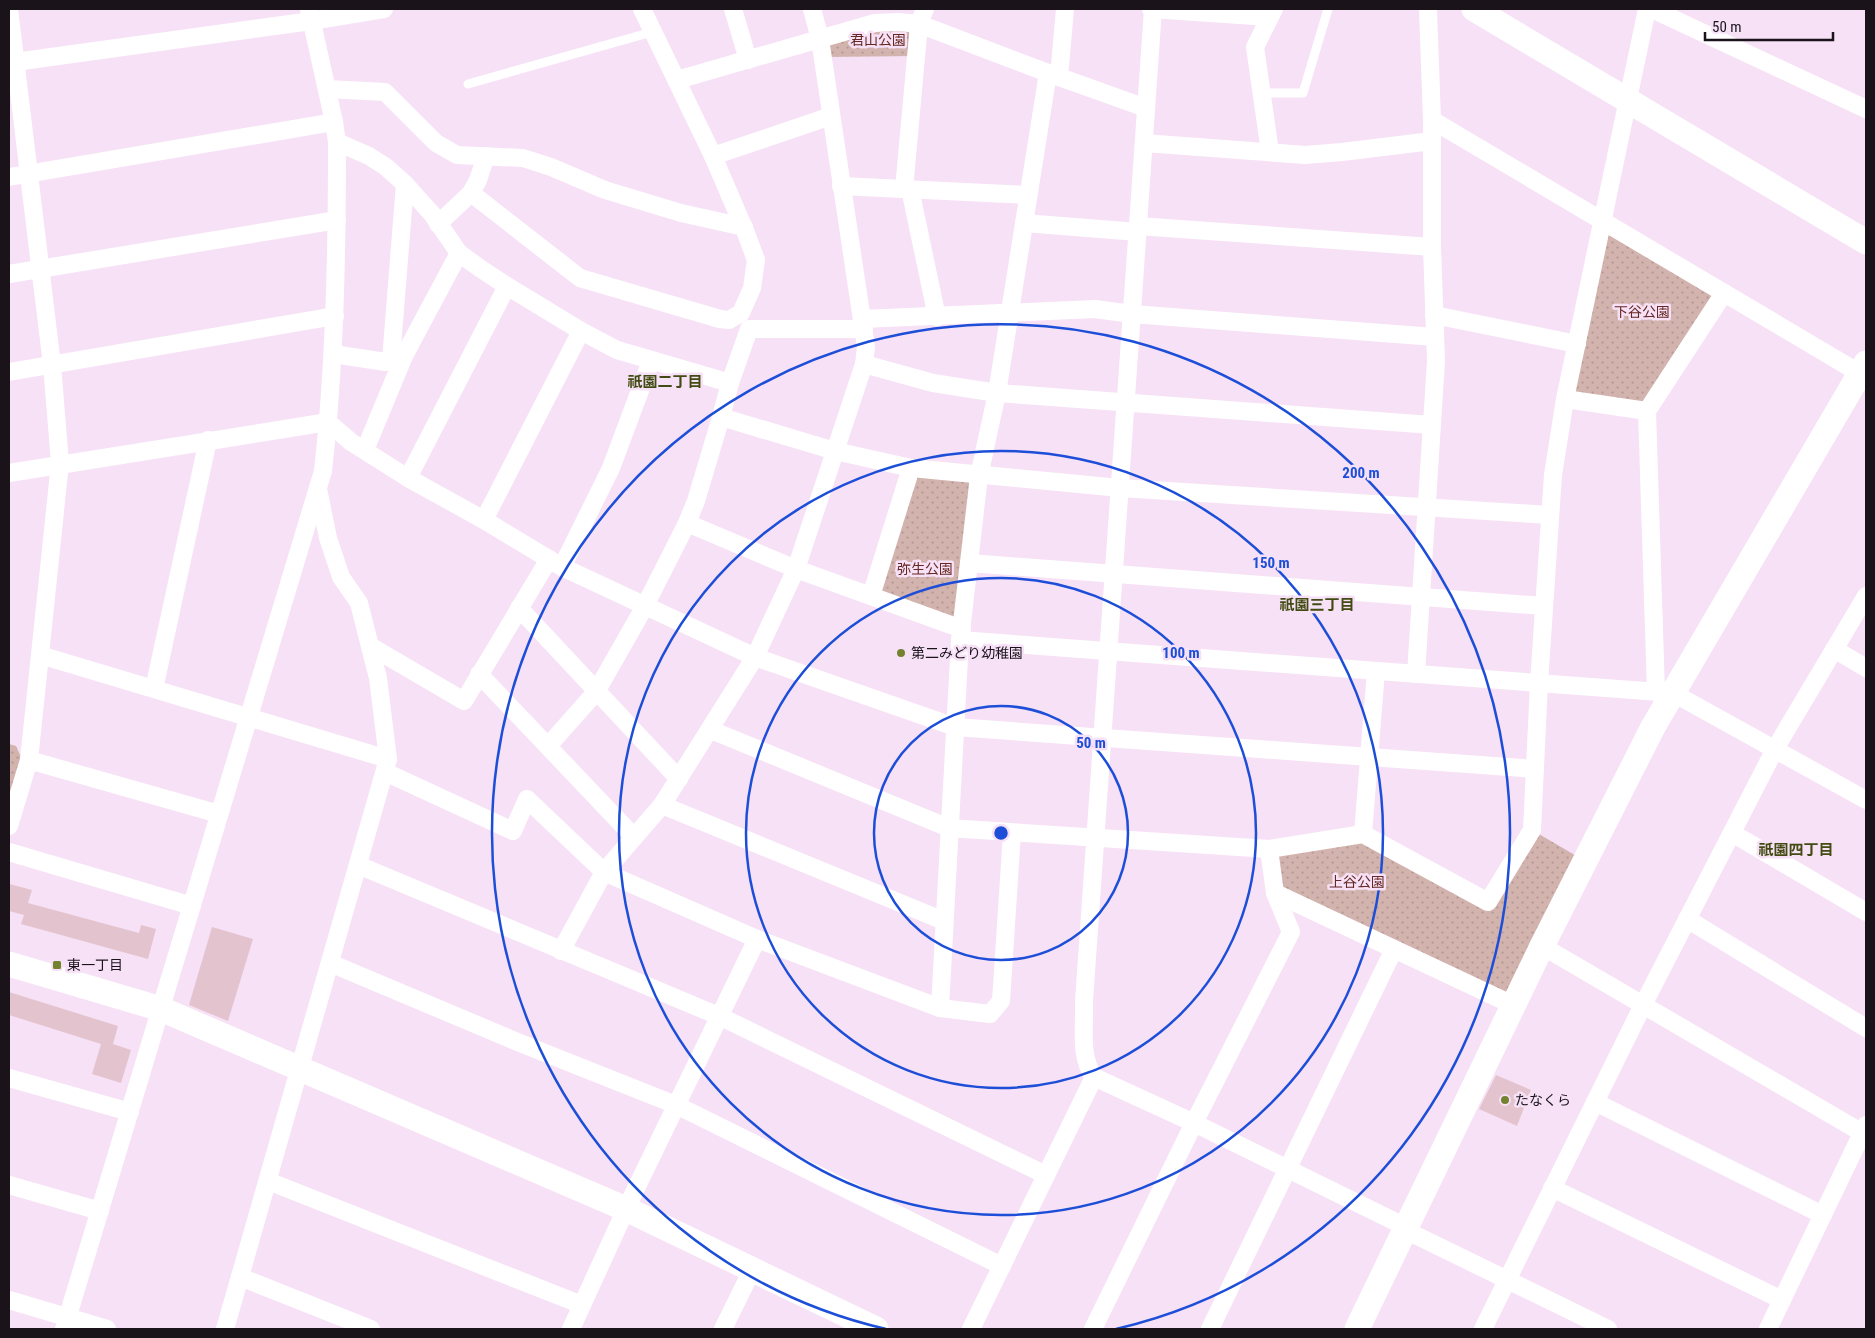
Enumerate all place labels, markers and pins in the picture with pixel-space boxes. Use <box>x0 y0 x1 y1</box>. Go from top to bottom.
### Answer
place label: 第二みどり幼稚園 <box>911 645 1023 661</box>
marker: 第二みどり幼稚園 <box>895 647 907 659</box>
centre of rings <box>992 824 1010 842</box>
place label: 東一丁目 <box>67 957 123 973</box>
marker: 東一丁目 <box>51 959 63 971</box>
place label: たなくら <box>1515 1092 1571 1108</box>
marker: たなくら <box>1499 1094 1511 1106</box>

